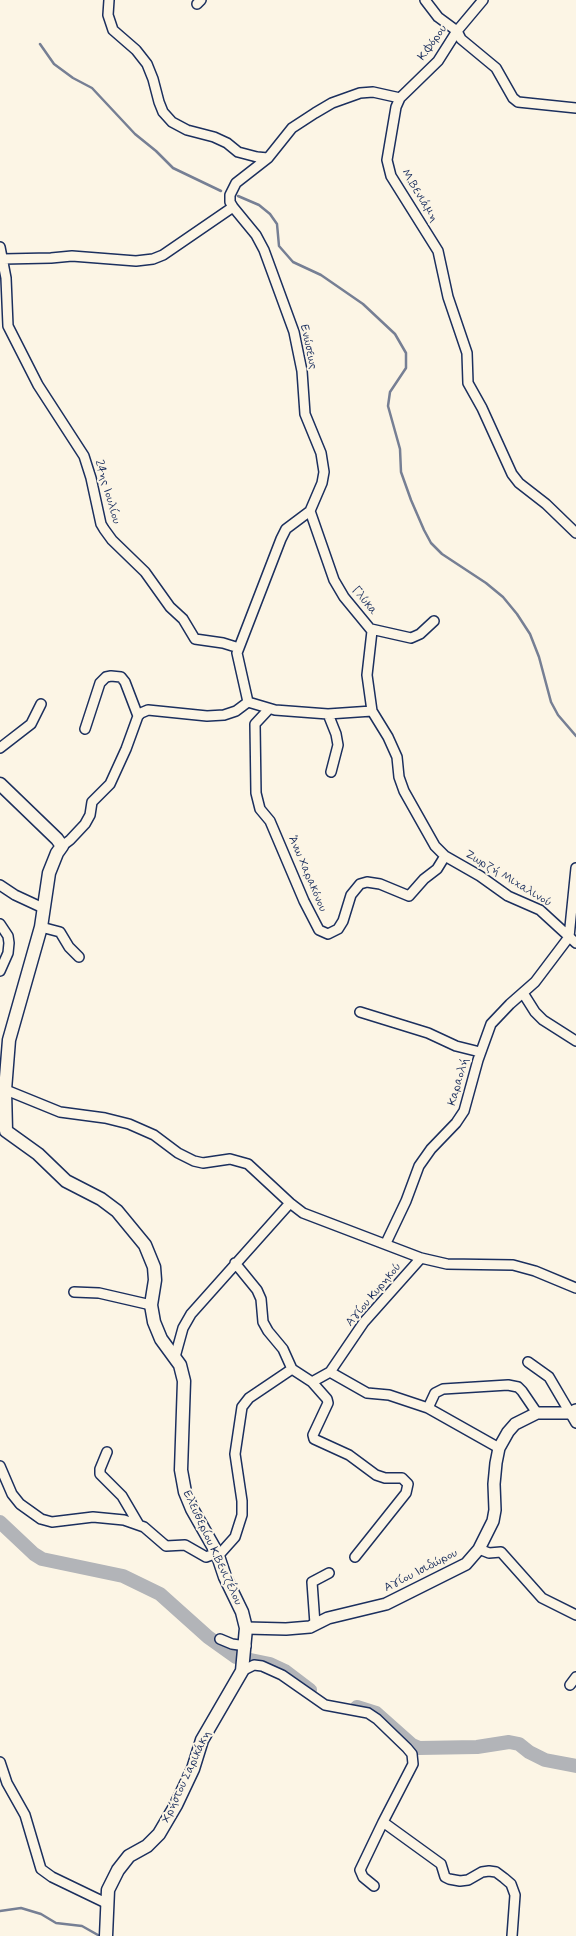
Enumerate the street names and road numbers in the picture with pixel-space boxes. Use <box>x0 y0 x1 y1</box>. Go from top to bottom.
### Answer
street label: Κ.Φόρου <box>415 22 451 64</box>
street label: Μ.Βενιάμη <box>397 167 441 225</box>
street label: Ενώσεως <box>296 323 320 371</box>
street label: 24ης Ιουλίου <box>91 458 123 526</box>
street label: Γλύκα <box>348 584 380 618</box>
street label: Άνω Χαρακόνου <box>285 834 329 914</box>
street label: Ζωρζή Μιχαλινού <box>462 847 554 911</box>
street label: Καραολή <box>445 1056 473 1108</box>
street label: Αγίου Κυρηκού <box>343 1260 405 1330</box>
street label: Ελευθερίου Κ.Βενιζέλου <box>179 1488 245 1608</box>
street label: Αγίου Ισιδώρου <box>382 1546 460 1596</box>
street label: Χρήστου Σαρικάκη <box>159 1729 215 1825</box>

